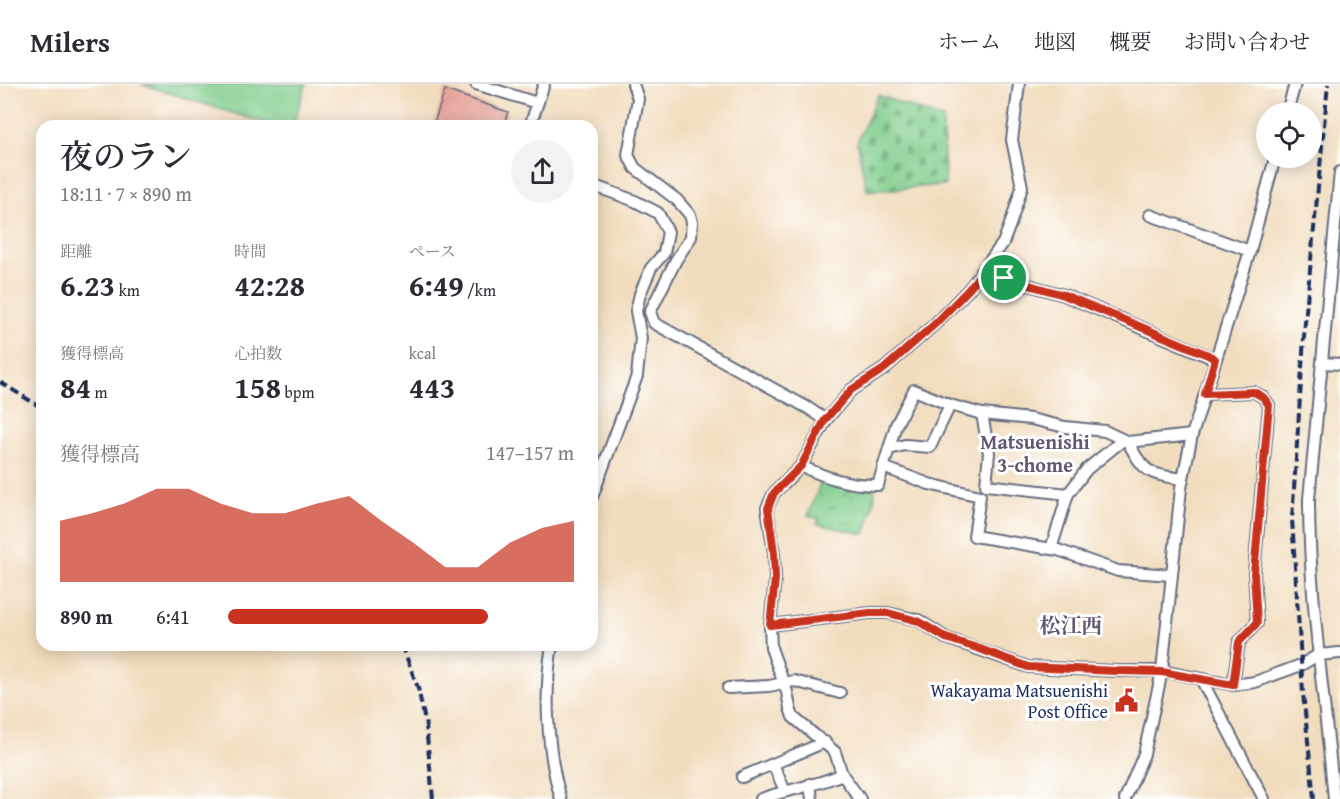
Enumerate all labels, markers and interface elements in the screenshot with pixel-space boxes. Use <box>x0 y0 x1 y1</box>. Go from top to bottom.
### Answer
text: Milers <box>30 21 110 62</box>
text: ホーム <box>938 26 1001 57</box>
text: 地図 <box>1034 26 1076 57</box>
text: 概要 <box>1109 26 1151 57</box>
text: お問い合わせ <box>1184 26 1310 57</box>
map controls <box>1256 102 1322 168</box>
button: locate <box>1256 102 1322 168</box>
text: 夜のラン <box>60 132 192 180</box>
button: share <box>511 140 574 203</box>
text: 18:11 · 7 × 890 m <box>60 179 192 208</box>
text: 距離 <box>60 239 92 263</box>
text: 時間 <box>234 239 266 263</box>
text: ペース <box>409 239 456 263</box>
pin <box>978 252 1029 303</box>
icon: arrive <box>987 261 1020 294</box>
text: 6.23 <box>60 263 115 307</box>
text: 42:28 <box>234 263 305 307</box>
text: 6:49 <box>409 263 464 307</box>
text: km <box>115 278 140 302</box>
text: /km <box>464 278 496 302</box>
text: 獲得標高 <box>60 341 124 365</box>
text: 心拍数 <box>234 341 282 365</box>
text: kcal <box>409 341 436 365</box>
text: 84 <box>60 365 91 409</box>
text: 158 <box>234 365 281 409</box>
text: 443 <box>409 365 455 409</box>
text: m <box>91 380 108 404</box>
text: bpm <box>281 380 314 404</box>
district label: Matsuenishi 3-chome <box>980 427 1090 479</box>
text: 147–157 m <box>486 438 574 467</box>
text: 獲得標高 <box>60 439 140 468</box>
text: 890 m <box>60 602 113 631</box>
text: 6:41 <box>156 602 190 631</box>
district label: 松江西 <box>1040 610 1103 641</box>
place label: Wakayama Matsuenishi Post Office <box>930 677 1108 725</box>
public building icon: Wakayama Matsuenishi Post Office <box>1113 688 1139 714</box>

